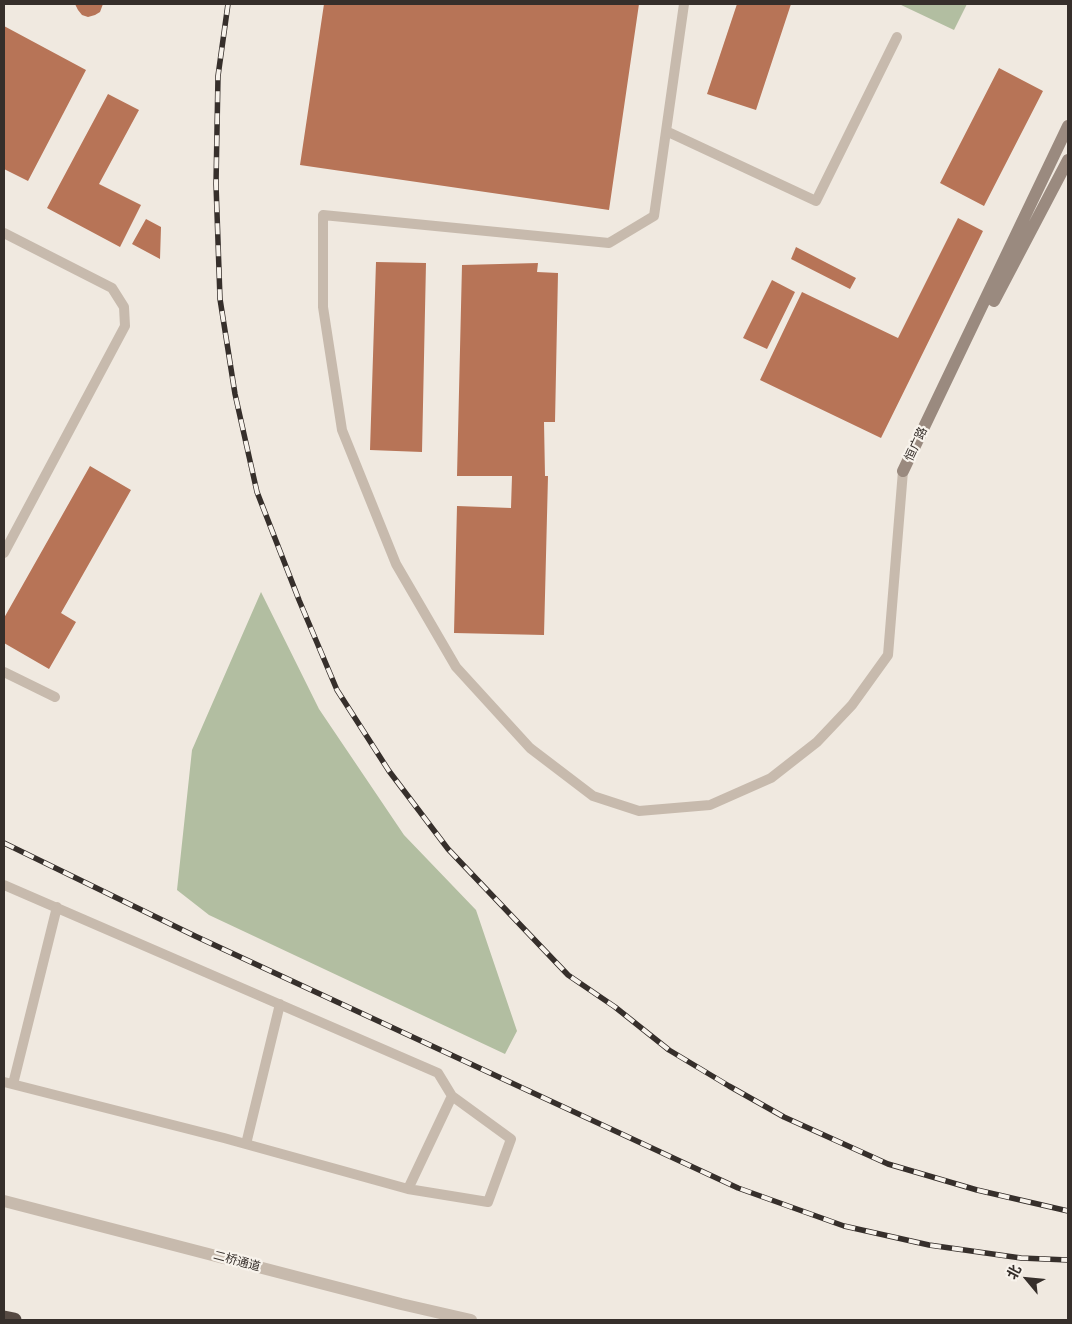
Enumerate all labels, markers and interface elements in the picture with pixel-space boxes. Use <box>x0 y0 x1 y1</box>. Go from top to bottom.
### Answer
street label: 恒广路 <box>902 425 930 463</box>
street label: 二桥通道 <box>212 1248 262 1274</box>
north arrow <box>1002 1254 1052 1304</box>
text: 北 <box>1003 1262 1024 1282</box>

